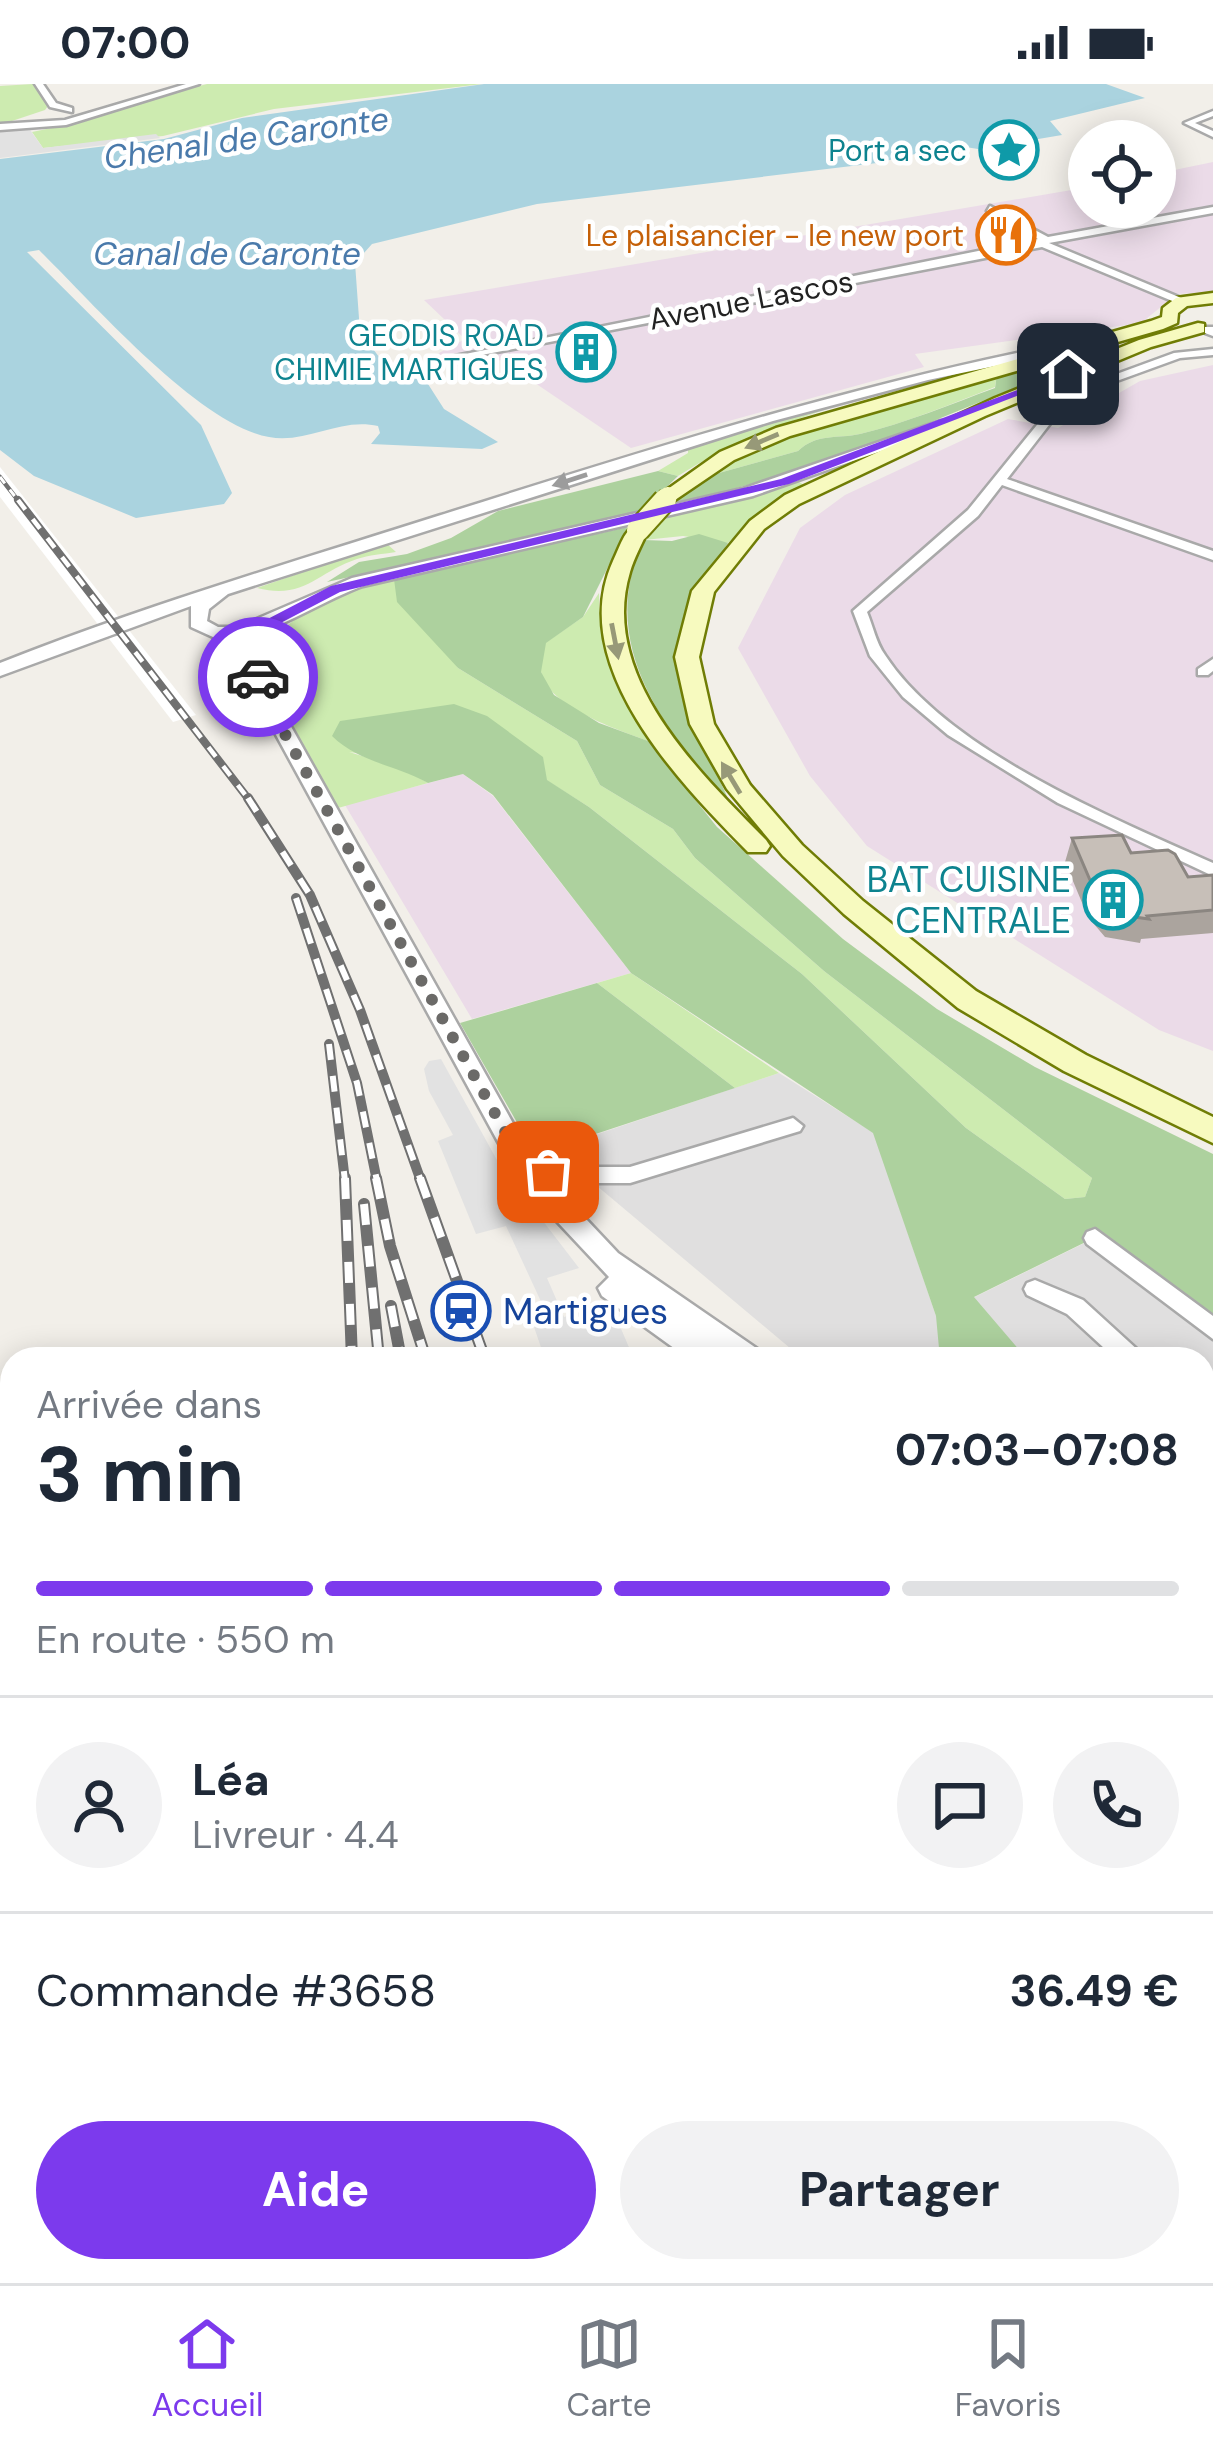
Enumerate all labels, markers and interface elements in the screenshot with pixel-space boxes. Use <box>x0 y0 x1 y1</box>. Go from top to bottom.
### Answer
text: 07:00 <box>60 13 190 72</box>
water label: Chenal de Caronte <box>101 97 391 179</box>
place icon: Port a sec <box>978 119 1040 181</box>
map controls <box>1068 120 1176 228</box>
button: locate <box>1068 120 1176 228</box>
place label: Port a sec <box>828 131 967 170</box>
restaurant icon: Le plaisancier - le new port <box>975 204 1037 266</box>
place label: Le plaisancier - le new port <box>586 216 964 255</box>
water label: Canal de Caronte <box>93 232 361 275</box>
street label: Avenue Lascos <box>646 261 856 339</box>
place label: GEODIS ROAD CHIMIE MARTIGUES <box>274 316 544 389</box>
building icon: GEODIS ROAD CHIMIE MARTIGUES <box>555 321 617 383</box>
pin <box>1017 323 1119 425</box>
icon: home <box>1035 341 1101 407</box>
one-way arrow <box>743 432 779 451</box>
one-way arrow <box>551 471 588 490</box>
courier <box>198 617 318 737</box>
one-way arrow <box>606 623 625 660</box>
icon: car <box>225 644 291 710</box>
one-way arrow <box>721 761 742 795</box>
place label: BAT CUISINE CENTRALE <box>867 856 1071 944</box>
building icon: BAT CUISINE CENTRALE <box>1082 869 1144 931</box>
pin <box>497 1121 599 1223</box>
icon: bag <box>515 1139 581 1205</box>
station icon: Martigues <box>430 1280 492 1342</box>
place label: Martigues <box>503 1288 668 1335</box>
text: Arrivée dans <box>36 1379 262 1430</box>
text: 07:03–07:08 <box>895 1420 1179 1479</box>
text: 3 min <box>36 1424 244 1525</box>
text: En route · 550 m <box>36 1614 335 1665</box>
button: person <box>36 1742 162 1868</box>
button: chat <box>897 1742 1023 1868</box>
button: phone <box>1053 1742 1179 1868</box>
text: Léa <box>192 1750 270 1809</box>
text: Livreur · 4.4 <box>192 1809 399 1860</box>
text: Commande #3658 <box>36 1961 436 2020</box>
text: 36.49 € <box>1010 1961 1179 2020</box>
button: Aide <box>36 2121 596 2259</box>
button: Partager <box>620 2121 1179 2259</box>
tab: Accueil <box>152 2311 263 2426</box>
tab: Carte <box>566 2311 652 2426</box>
tab: Favoris <box>955 2311 1061 2426</box>

